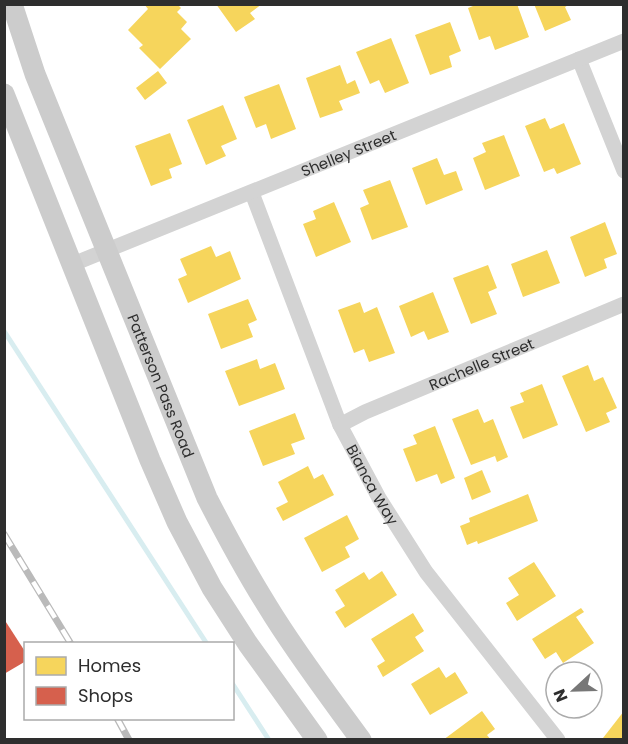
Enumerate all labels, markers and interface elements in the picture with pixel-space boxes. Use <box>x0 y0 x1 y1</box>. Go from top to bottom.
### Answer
street label: Shelley Street <box>298 124 399 181</box>
street label: Patterson Pass Road <box>123 311 200 461</box>
street label: Rachelle Street <box>425 332 537 395</box>
street label: Bianca Way <box>342 441 404 529</box>
legend <box>24 642 234 720</box>
text: Homes <box>78 653 141 678</box>
north arrow <box>544 660 604 720</box>
text: Shops <box>78 683 133 708</box>
text: N <box>548 686 573 705</box>

